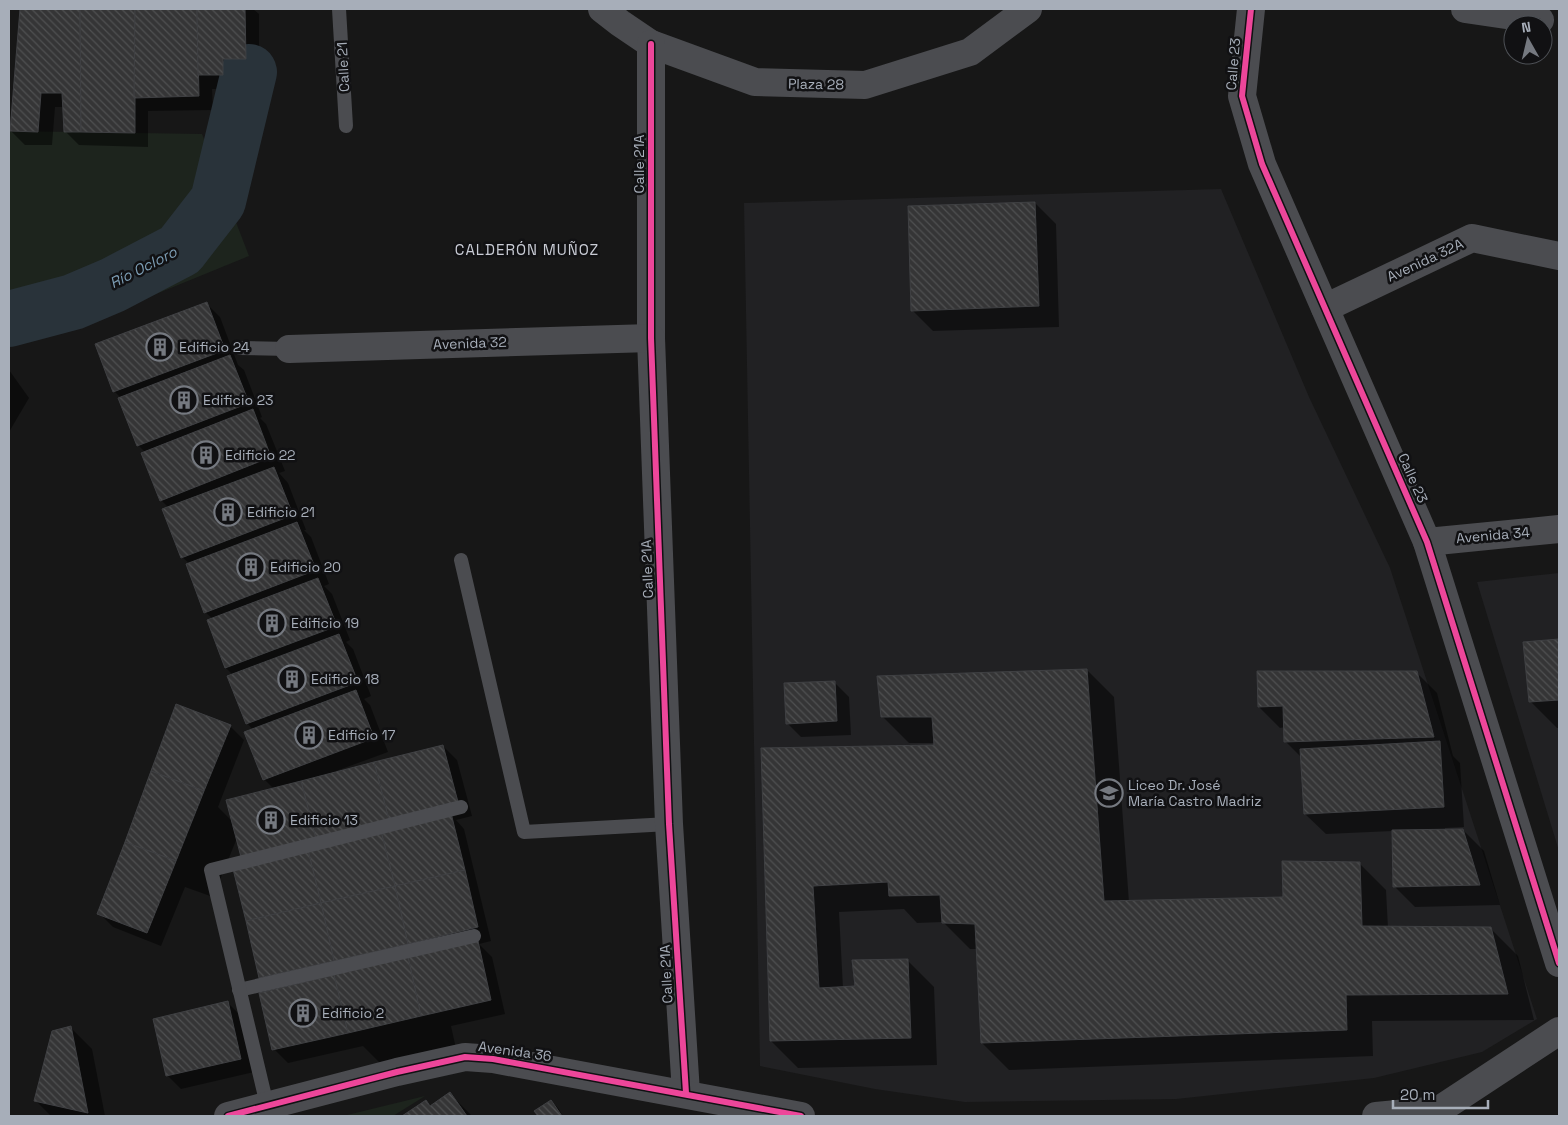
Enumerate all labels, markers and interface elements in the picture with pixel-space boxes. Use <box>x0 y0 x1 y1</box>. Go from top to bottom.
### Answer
north arrow <box>1503 15 1553 65</box>
text: N <box>1520 18 1532 37</box>
street label: Calle 23 <box>1222 37 1244 91</box>
street label: Calle 21 <box>333 42 353 92</box>
street label: Plaza 28 <box>788 75 844 93</box>
street label: Calle 21A <box>630 134 648 193</box>
street label: Avenida 32A <box>1384 234 1466 286</box>
district label: CALDERÓN MUÑOZ <box>455 240 599 259</box>
water label: Río Ocloro <box>106 242 180 292</box>
building icon: Edificio 24 <box>145 332 175 362</box>
street label: Avenida 32 <box>433 333 507 353</box>
place label: Edificio 24 <box>179 338 250 356</box>
building icon: Edificio 23 <box>169 385 199 415</box>
place label: Edificio 23 <box>203 391 274 409</box>
building icon: Edificio 22 <box>191 440 221 470</box>
place label: Edificio 22 <box>225 446 296 464</box>
street label: Calle 23 <box>1394 450 1432 506</box>
building icon: Edificio 21 <box>213 497 243 527</box>
place label: Edificio 21 <box>247 503 315 521</box>
street label: Avenida 34 <box>1455 523 1531 547</box>
street label: Calle 21A <box>637 539 657 599</box>
building icon: Edificio 20 <box>236 552 266 582</box>
place label: Edificio 20 <box>270 558 341 576</box>
building icon: Edificio 19 <box>257 608 287 638</box>
place label: Edificio 19 <box>291 614 359 632</box>
building icon: Edificio 18 <box>277 664 307 694</box>
place label: Edificio 18 <box>311 670 380 688</box>
building icon: Edificio 17 <box>294 720 324 750</box>
place label: Edificio 17 <box>328 726 396 744</box>
place label: Liceo Dr. José María Castro Madriz <box>1128 776 1261 810</box>
school or university icon: Liceo Dr. José María Castro Madriz <box>1094 778 1124 808</box>
building icon: Edificio 13 <box>256 805 286 835</box>
place label: Edificio 13 <box>290 811 358 829</box>
street label: Calle 21A <box>655 944 677 1004</box>
building icon: Edificio 2 <box>288 998 318 1028</box>
place label: Edificio 2 <box>322 1004 384 1022</box>
street label: Avenida 36 <box>477 1037 553 1065</box>
scale bar <box>1393 1078 1488 1110</box>
text: 20 m <box>1400 1085 1435 1104</box>

